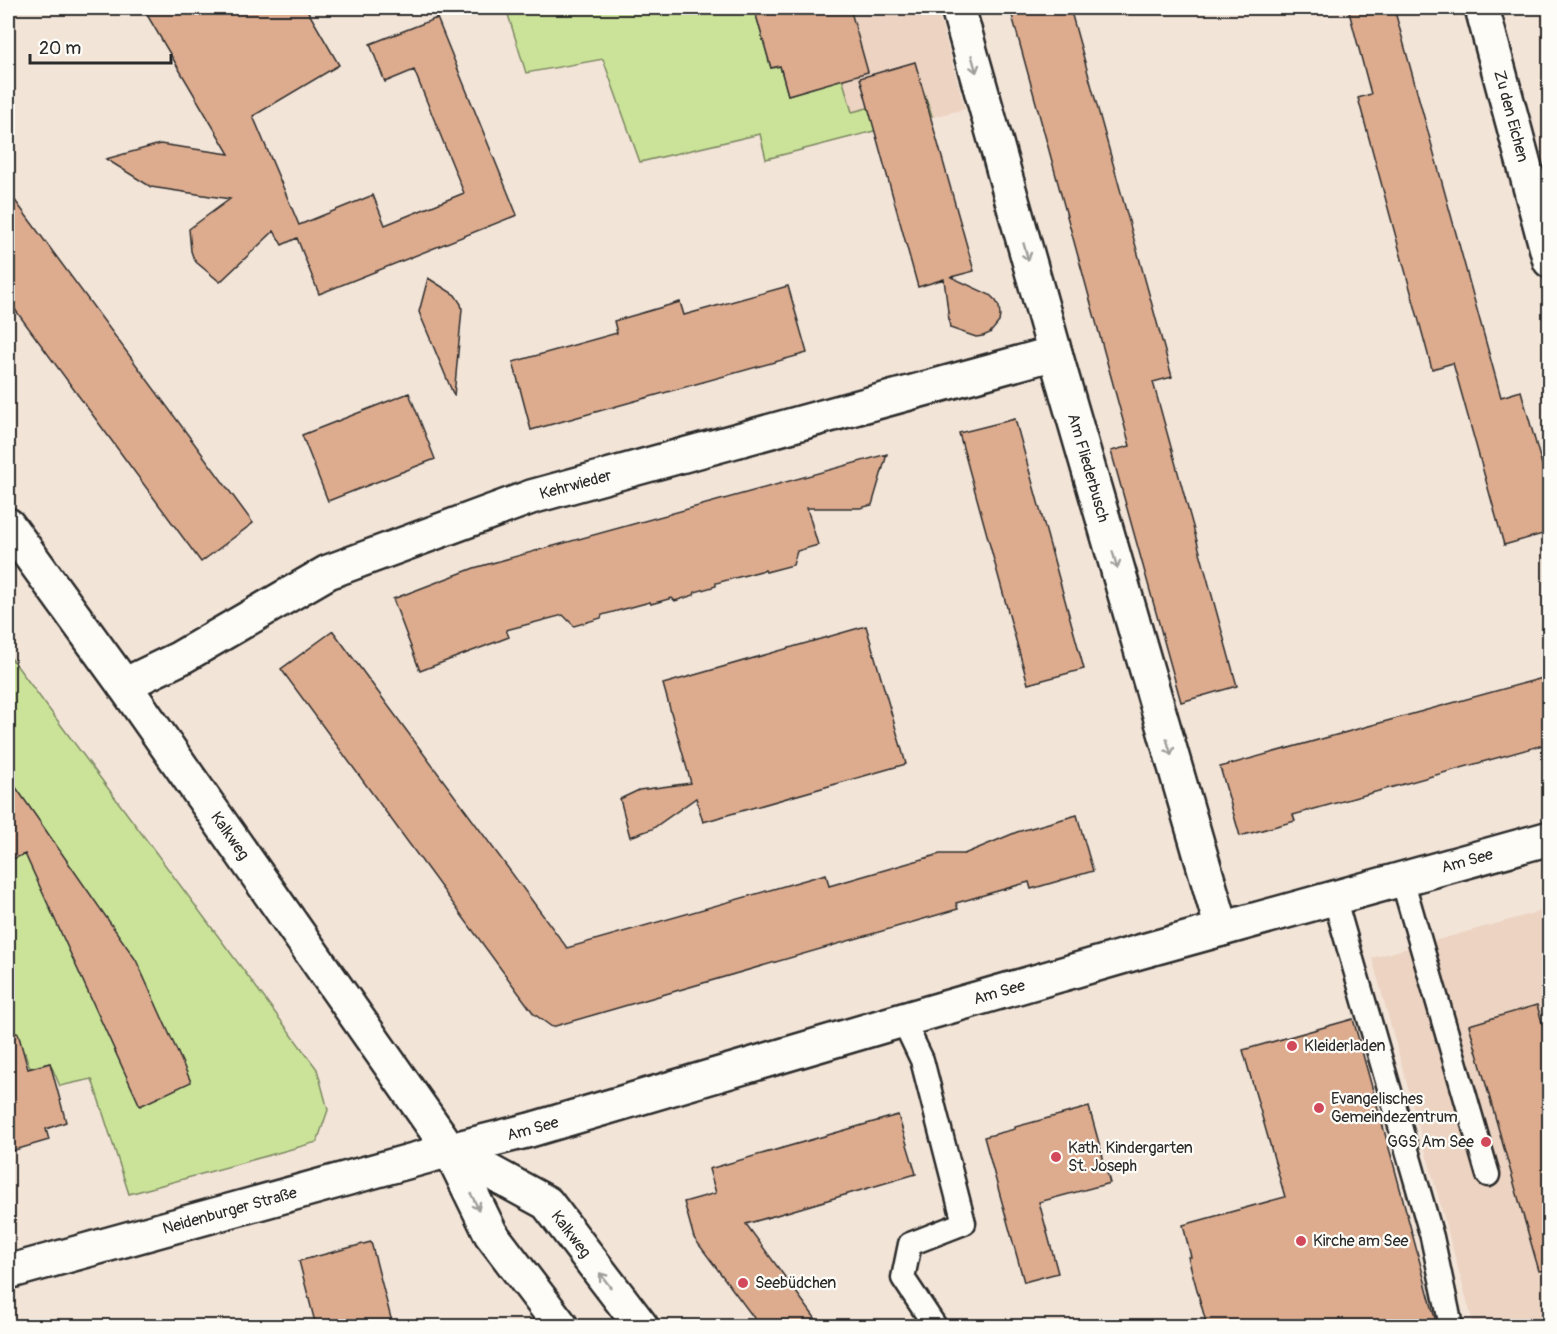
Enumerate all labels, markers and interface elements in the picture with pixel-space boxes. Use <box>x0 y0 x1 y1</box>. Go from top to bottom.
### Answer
scale bar <box>30 27 171 65</box>
text: 20 m <box>39 37 81 60</box>
one-way arrow <box>969 54 980 73</box>
street label: Zu den Eichen <box>1489 68 1533 164</box>
one-way arrow <box>1021 242 1033 261</box>
street label: Am Fliederbusch <box>1063 411 1114 525</box>
street label: Kehrwieder <box>537 465 614 504</box>
one-way arrow <box>1110 550 1121 569</box>
one-way arrow <box>1164 738 1175 757</box>
street label: Kalkweg <box>206 808 254 864</box>
street label: Am See <box>1439 844 1495 878</box>
street label: Am See <box>971 975 1027 1009</box>
place label: Kleiderladen <box>1304 1036 1386 1056</box>
marker: Kleiderladen <box>1285 1039 1299 1053</box>
place label: Evangelisches Gemeindezentrum <box>1331 1089 1458 1127</box>
marker: Evangelisches Gemeindezentrum <box>1312 1101 1326 1115</box>
street label: Am See <box>505 1112 561 1145</box>
place label: GGS Am See <box>1387 1132 1474 1152</box>
marker: GGS Am See <box>1479 1135 1493 1149</box>
place label: Kath. Kindergarten St. Joseph <box>1068 1138 1193 1176</box>
marker: Kath. Kindergarten St. Joseph <box>1049 1150 1063 1164</box>
street label: Neidenburger Straße <box>160 1183 299 1239</box>
one-way arrow <box>470 1193 482 1211</box>
street label: Kalkweg <box>547 1207 595 1262</box>
place label: Kirche am See <box>1313 1231 1409 1251</box>
marker: Kirche am See <box>1294 1234 1308 1248</box>
one-way arrow <box>599 1272 612 1288</box>
place label: Seebüdchen <box>755 1273 836 1293</box>
marker: Seebüdchen <box>736 1276 750 1290</box>

